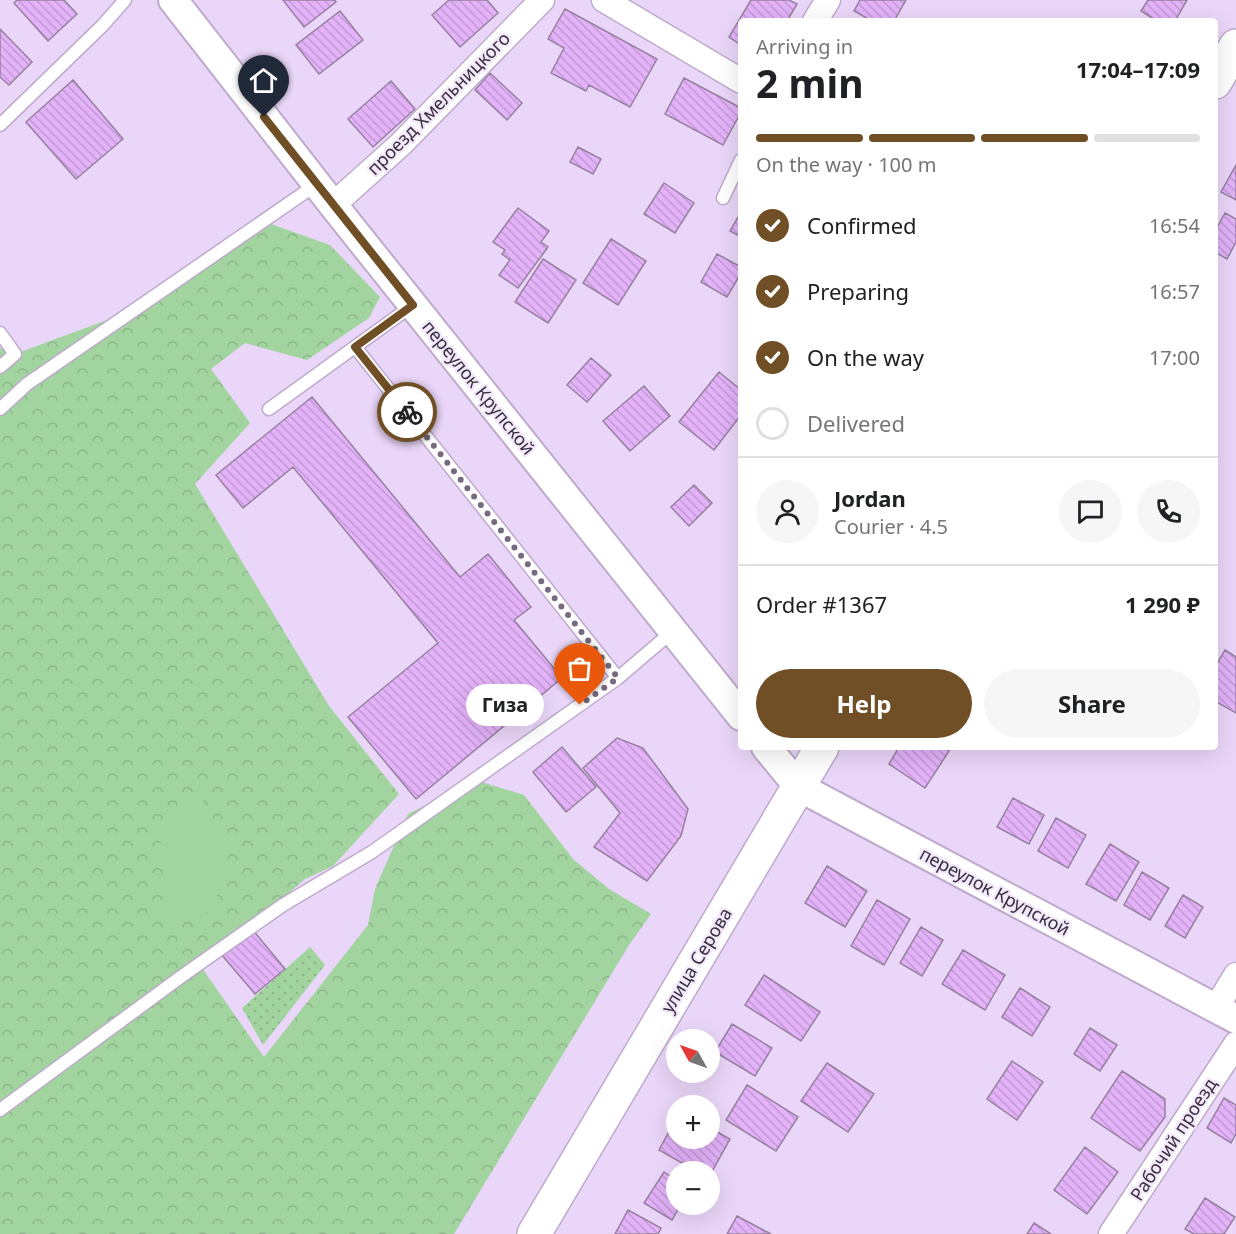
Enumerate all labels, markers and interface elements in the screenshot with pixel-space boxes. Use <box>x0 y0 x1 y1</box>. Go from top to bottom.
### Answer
street label: проезд Хмельницкого <box>361 26 515 180</box>
text: Arriving in <box>756 33 853 60</box>
text: 17:04–17:09 <box>1076 54 1200 84</box>
pin <box>238 55 289 117</box>
text: 2 min <box>756 56 863 109</box>
icon: home <box>247 64 280 97</box>
text: On the way · 100 m <box>756 151 936 178</box>
icon: check <box>756 209 789 242</box>
text: Confirmed <box>807 210 917 240</box>
text: 16:54 <box>1149 212 1200 239</box>
icon: check <box>756 275 789 308</box>
text: Preparing <box>807 276 909 306</box>
text: 16:57 <box>1149 278 1200 305</box>
street label: переулок Крупской <box>417 315 541 459</box>
icon: check <box>756 341 789 374</box>
text: On the way <box>807 342 924 372</box>
text: 17:00 <box>1149 344 1200 371</box>
courier <box>377 382 437 442</box>
icon: bike <box>391 396 424 429</box>
text: Delivered <box>807 408 905 438</box>
button: person <box>756 480 819 543</box>
button: chat <box>1059 480 1122 543</box>
button: phone <box>1137 480 1200 543</box>
text: Jordan <box>834 483 906 513</box>
text: Courier · 4.5 <box>834 513 948 540</box>
text: Order #1367 <box>756 589 887 619</box>
text: 1 290 ₽ <box>1125 589 1200 619</box>
pin <box>554 643 605 705</box>
icon: bag <box>563 652 596 685</box>
button: Help <box>756 669 972 738</box>
button: Share <box>984 669 1200 738</box>
callout: Гиза <box>466 684 544 726</box>
text: Гиза <box>482 691 528 718</box>
street label: переулок Крупской <box>916 841 1074 941</box>
street label: улица Серова <box>655 903 737 1017</box>
north arrow <box>666 1029 720 1083</box>
map controls <box>666 1029 720 1215</box>
street label: Рабочий проезд <box>1124 1073 1222 1205</box>
button: + <box>666 1095 720 1149</box>
button: − <box>666 1161 720 1215</box>

